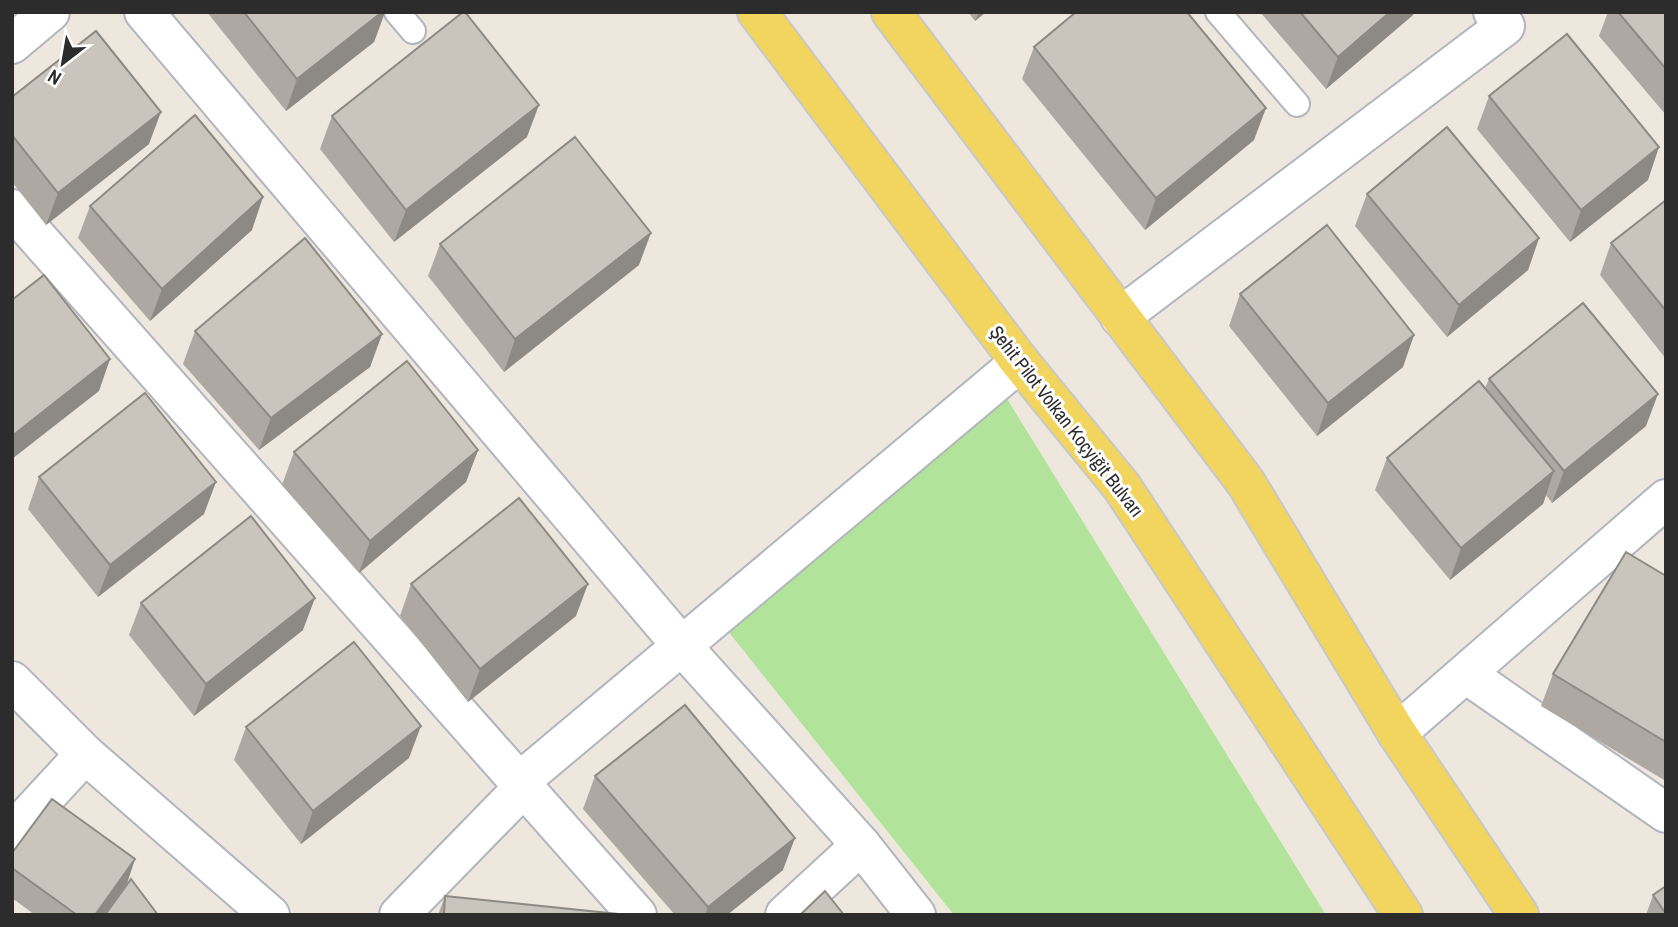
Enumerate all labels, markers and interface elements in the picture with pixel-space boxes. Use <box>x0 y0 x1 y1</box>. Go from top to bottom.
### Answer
north arrow <box>28 28 98 98</box>
text: N <box>43 64 66 92</box>
street label: Şehit Pilot Volkan Koçyiğit Bulvarı <box>984 320 1150 522</box>

